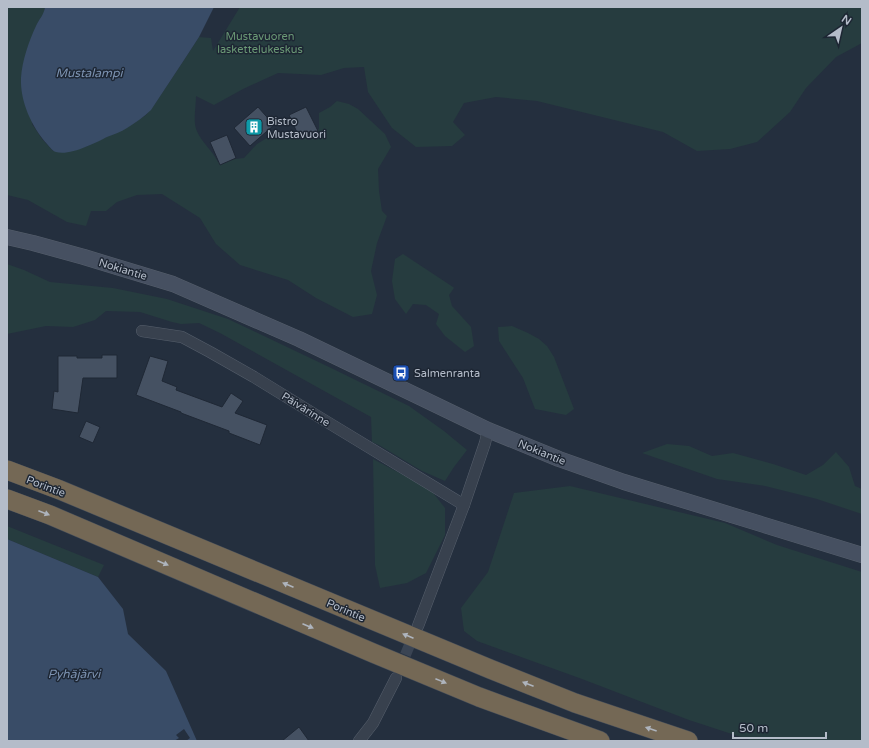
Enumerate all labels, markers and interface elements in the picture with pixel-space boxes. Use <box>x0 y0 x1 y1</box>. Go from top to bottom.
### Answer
north arrow <box>821 8 861 48</box>
text: N <box>839 12 854 28</box>
park label: Mustavuoren laskettelukeskus <box>217 30 303 56</box>
water label: Mustalampi <box>55 66 125 80</box>
place label: Bistro Mustavuori <box>267 115 326 141</box>
building icon: Bistro Mustavuori <box>244 117 264 137</box>
street label: Nokiantie <box>97 256 149 283</box>
bus stop icon: Salmenranta <box>391 363 411 383</box>
place label: Salmenranta <box>414 367 480 380</box>
street label: Päivärinne <box>279 389 332 429</box>
street label: Nokiantie <box>516 437 567 468</box>
street label: Porintie <box>25 473 67 500</box>
one-way arrow <box>38 510 50 516</box>
one-way arrow <box>158 561 170 567</box>
one-way arrow <box>282 582 294 589</box>
street label: Porintie <box>325 597 367 624</box>
one-way arrow <box>303 623 315 629</box>
one-way arrow <box>401 632 413 638</box>
water label: Pyhäjärvi <box>48 667 102 681</box>
one-way arrow <box>436 679 448 685</box>
one-way arrow <box>522 681 534 687</box>
scale bar <box>733 714 826 740</box>
text: 50 m <box>739 721 768 735</box>
one-way arrow <box>644 725 656 731</box>

